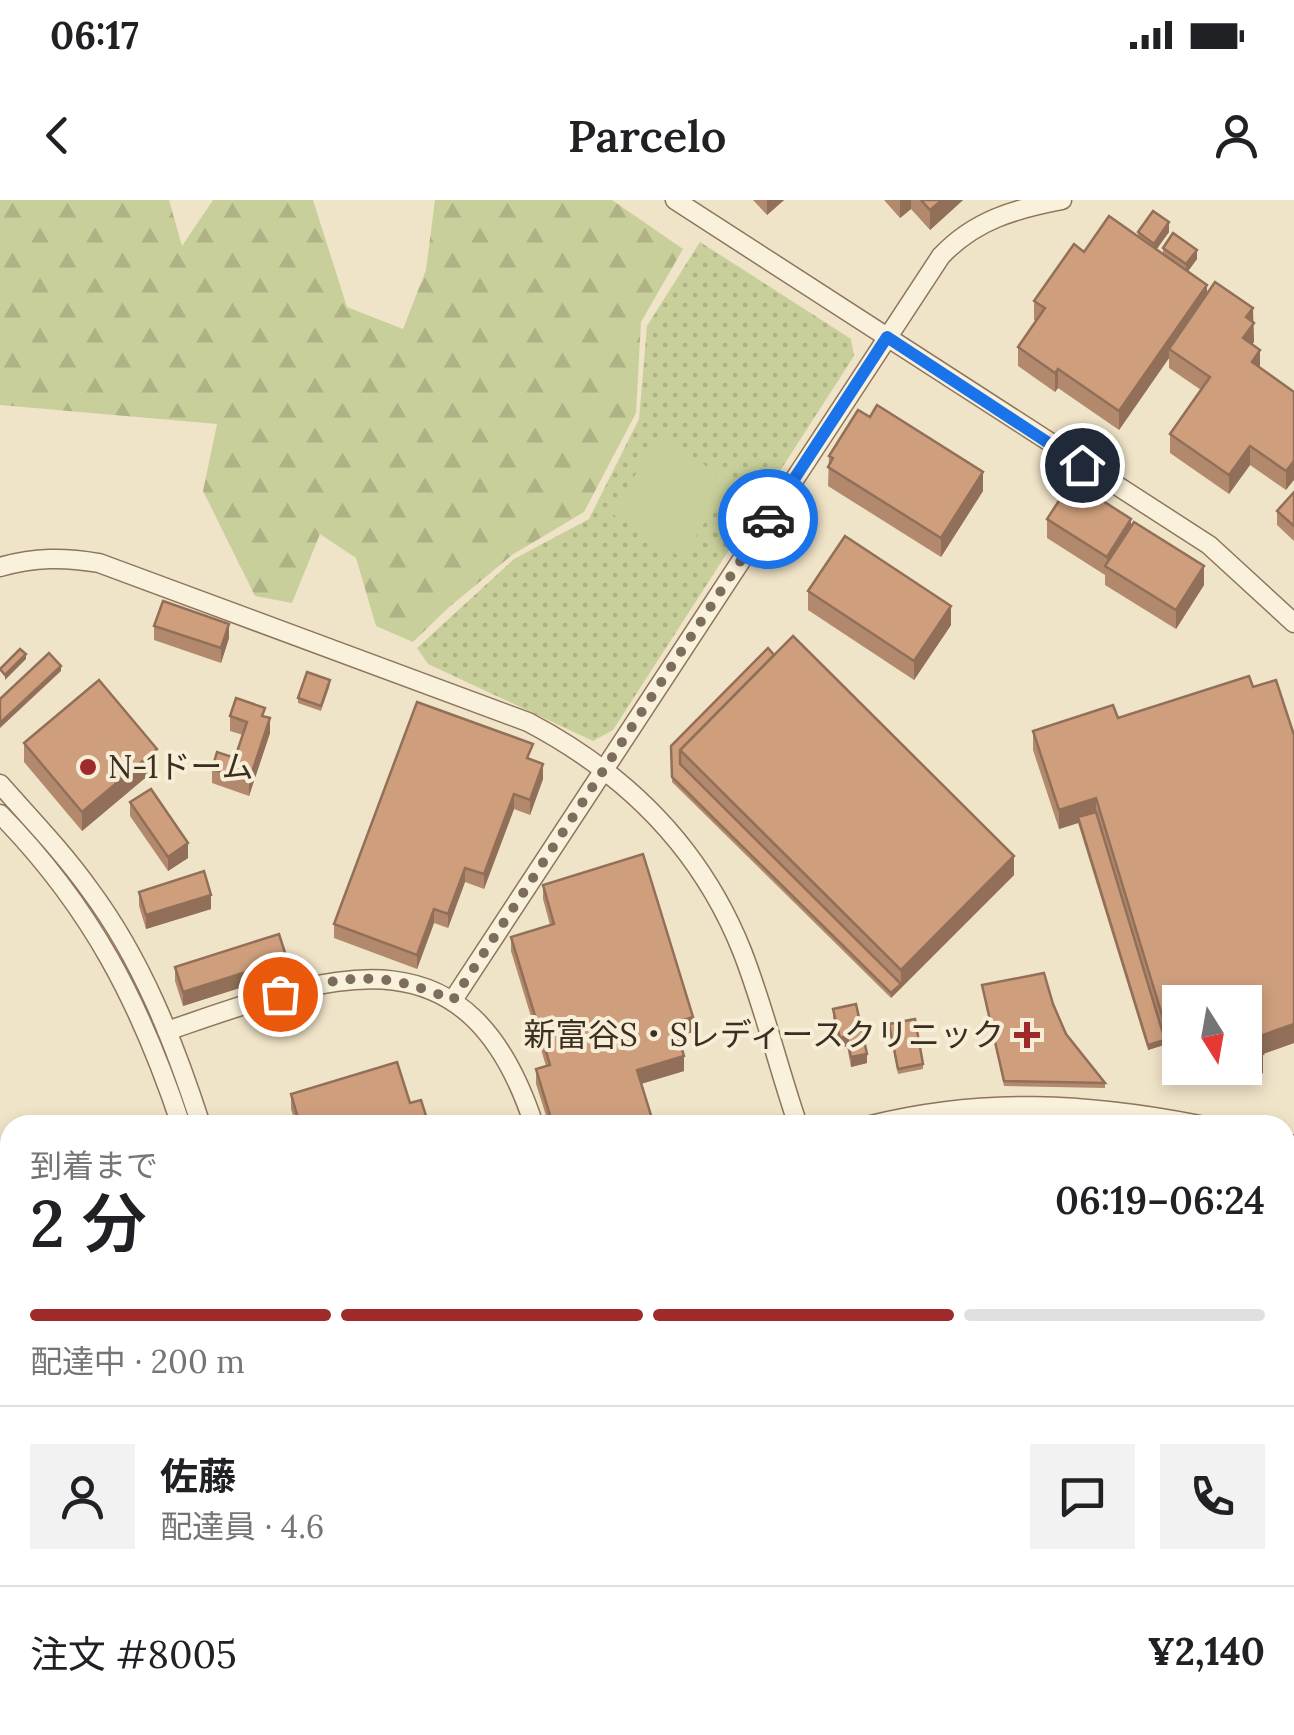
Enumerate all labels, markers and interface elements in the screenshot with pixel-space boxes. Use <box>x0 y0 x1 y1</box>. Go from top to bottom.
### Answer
text: 06:17 <box>50 11 139 59</box>
text: Parcelo <box>568 107 726 164</box>
icon: back <box>30 108 85 163</box>
icon: person <box>1209 108 1264 163</box>
pin <box>1040 423 1125 508</box>
icon: home <box>1055 438 1110 493</box>
courier <box>718 469 818 569</box>
icon: car <box>741 492 796 547</box>
place label: N-1ドーム <box>108 746 254 787</box>
marker: N-1ドーム <box>77 756 99 778</box>
pin <box>238 952 323 1037</box>
icon: bag <box>253 967 308 1022</box>
north arrow <box>1162 985 1262 1085</box>
map controls <box>1162 985 1262 1085</box>
place label: 新富谷S・Sレディースクリニック <box>524 1014 1004 1055</box>
marker: 新富谷S・Sレディースクリニック <box>1014 1022 1040 1048</box>
text: 到着まで <box>30 1145 158 1186</box>
text: 06:19–06:24 <box>1055 1176 1265 1224</box>
text: 2 分 <box>30 1182 147 1265</box>
text: 配達中 · 200 m <box>30 1341 245 1382</box>
button: person <box>30 1444 135 1549</box>
button: chat <box>1030 1444 1135 1549</box>
button: phone <box>1160 1444 1265 1549</box>
text: 佐藤 <box>160 1452 236 1500</box>
text: 配達員 · 4.6 <box>160 1506 324 1547</box>
text: ¥2,140 <box>1147 1627 1265 1675</box>
text: 注文 #8005 <box>30 1630 237 1678</box>

